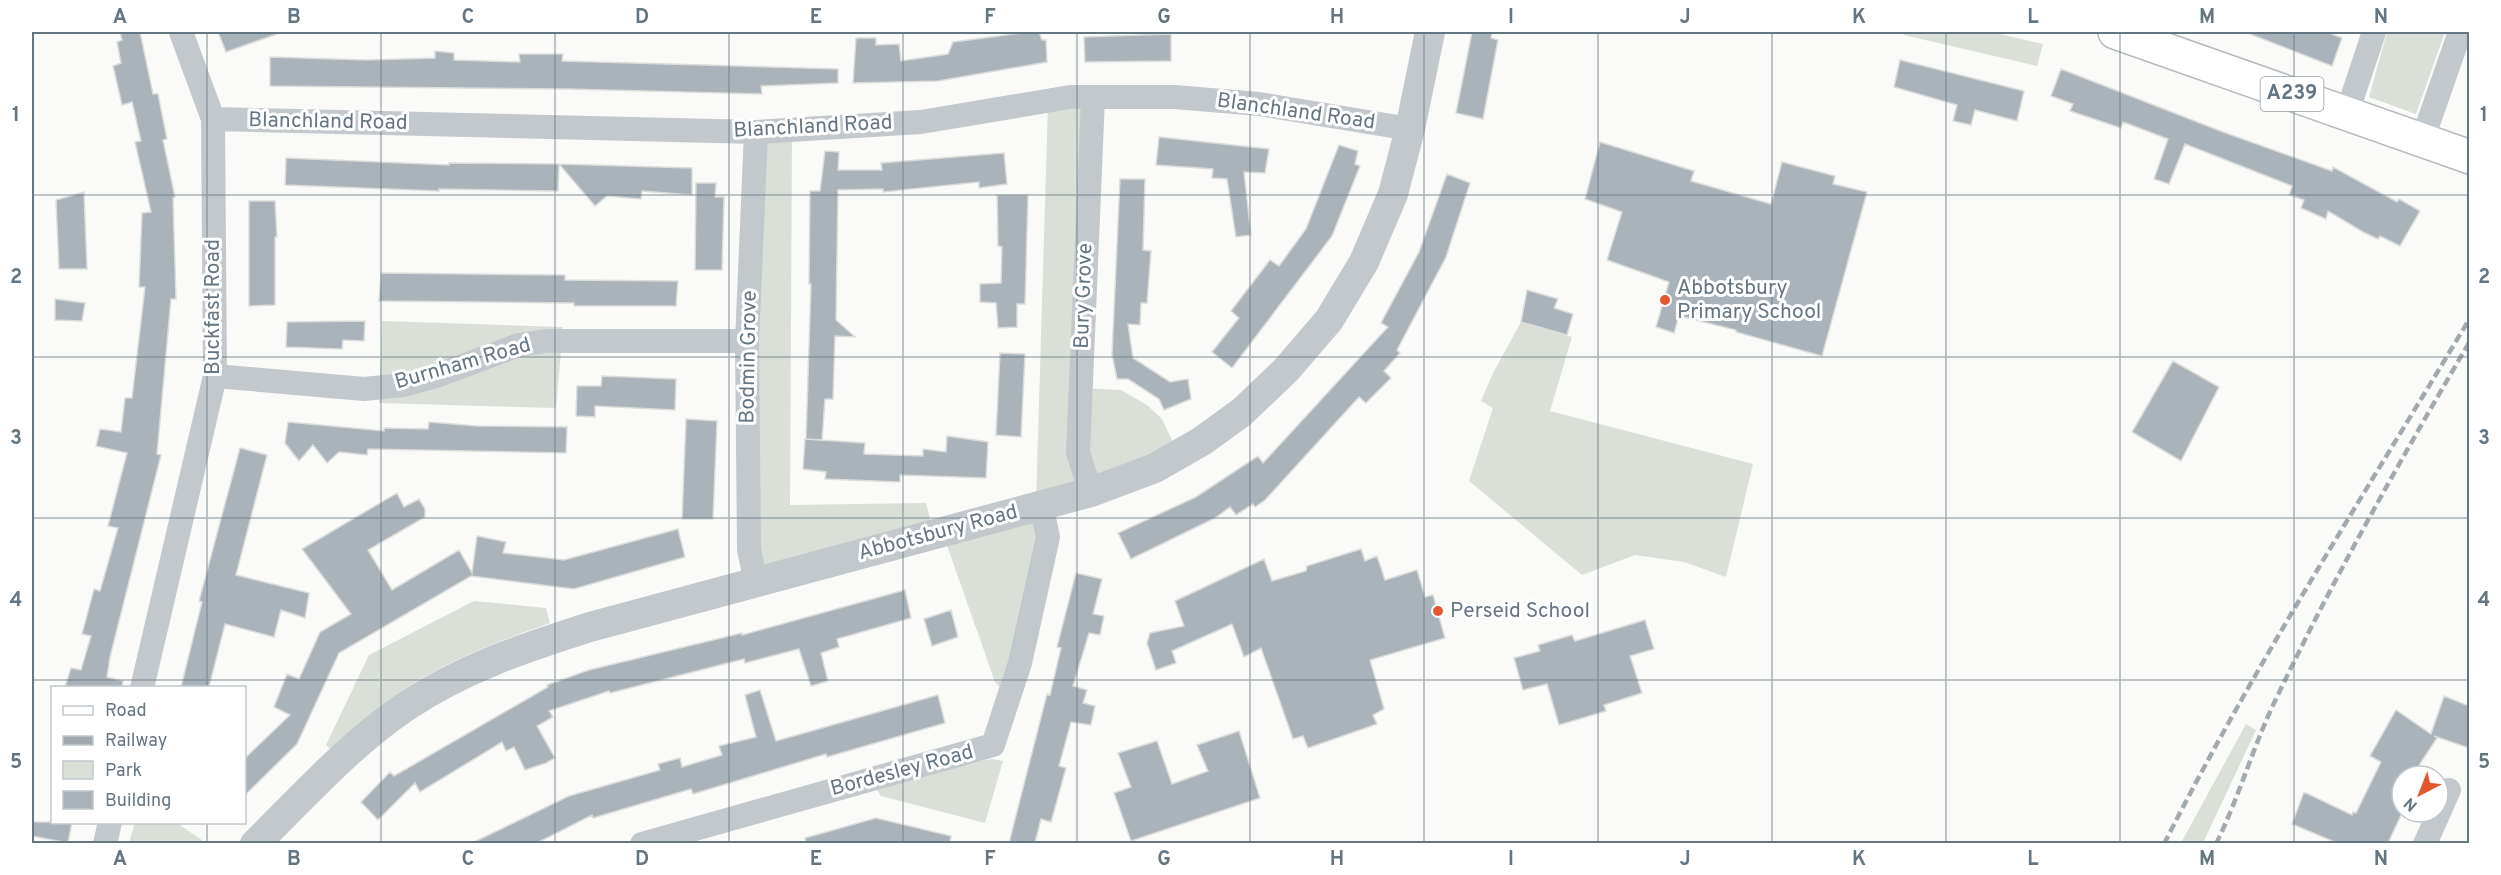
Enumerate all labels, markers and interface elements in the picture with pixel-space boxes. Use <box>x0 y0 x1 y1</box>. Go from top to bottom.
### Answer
text: A <box>113 5 127 31</box>
text: B <box>287 5 301 31</box>
text: C <box>462 5 474 31</box>
text: D <box>635 5 649 31</box>
text: E <box>810 5 822 31</box>
text: F <box>984 5 996 31</box>
text: G <box>1157 5 1171 31</box>
text: H <box>1330 5 1344 31</box>
text: I <box>1508 5 1514 31</box>
text: J <box>1679 5 1691 31</box>
text: K <box>1852 5 1866 31</box>
text: L <box>2027 5 2039 31</box>
text: M <box>2199 5 2215 31</box>
text: N <box>2374 5 2388 31</box>
road number: A239 <box>2260 77 2324 111</box>
street label: Blanchland Road <box>1215 88 1377 136</box>
text: 1 <box>12 103 20 129</box>
text: 1 <box>2480 103 2488 129</box>
street label: Blanchland Road <box>248 107 408 137</box>
street label: Blanchland Road <box>733 109 893 145</box>
street label: Buckfast Road <box>200 239 227 375</box>
street label: Bury Grove <box>1069 243 1099 349</box>
text: 2 <box>10 265 22 291</box>
text: 2 <box>2478 265 2490 291</box>
place label: Abbotsbury Primary School <box>1677 275 1821 326</box>
street label: Bodmin Grove <box>734 290 764 424</box>
marker: Abbotsbury Primary School <box>1658 293 1672 307</box>
street label: Burnham Road <box>392 332 534 396</box>
text: 3 <box>10 426 22 452</box>
text: 3 <box>2478 426 2490 452</box>
street label: Abbotsbury Road <box>855 499 1021 567</box>
text: 4 <box>10 588 22 614</box>
text: 4 <box>2478 588 2490 614</box>
place label: Perseid School <box>1450 598 1590 625</box>
marker: Perseid School <box>1431 604 1445 618</box>
legend <box>51 686 246 824</box>
text: Road <box>105 700 147 723</box>
text: Railway <box>105 730 167 753</box>
street label: Bordesley Road <box>828 739 976 803</box>
text: 5 <box>10 750 22 776</box>
text: 5 <box>2478 750 2490 776</box>
text: Park <box>105 760 142 783</box>
north arrow <box>2390 764 2450 824</box>
text: Building <box>105 790 171 813</box>
text: N <box>2400 792 2422 815</box>
text: A <box>113 847 127 873</box>
text: B <box>287 847 301 873</box>
text: C <box>462 847 474 873</box>
text: D <box>635 847 649 873</box>
text: E <box>810 847 822 873</box>
text: F <box>984 847 996 873</box>
text: G <box>1157 847 1171 873</box>
text: H <box>1330 847 1344 873</box>
text: I <box>1508 847 1514 873</box>
text: J <box>1679 847 1691 873</box>
text: K <box>1852 847 1866 873</box>
text: L <box>2027 847 2039 873</box>
text: M <box>2199 847 2215 873</box>
text: N <box>2374 847 2388 873</box>

